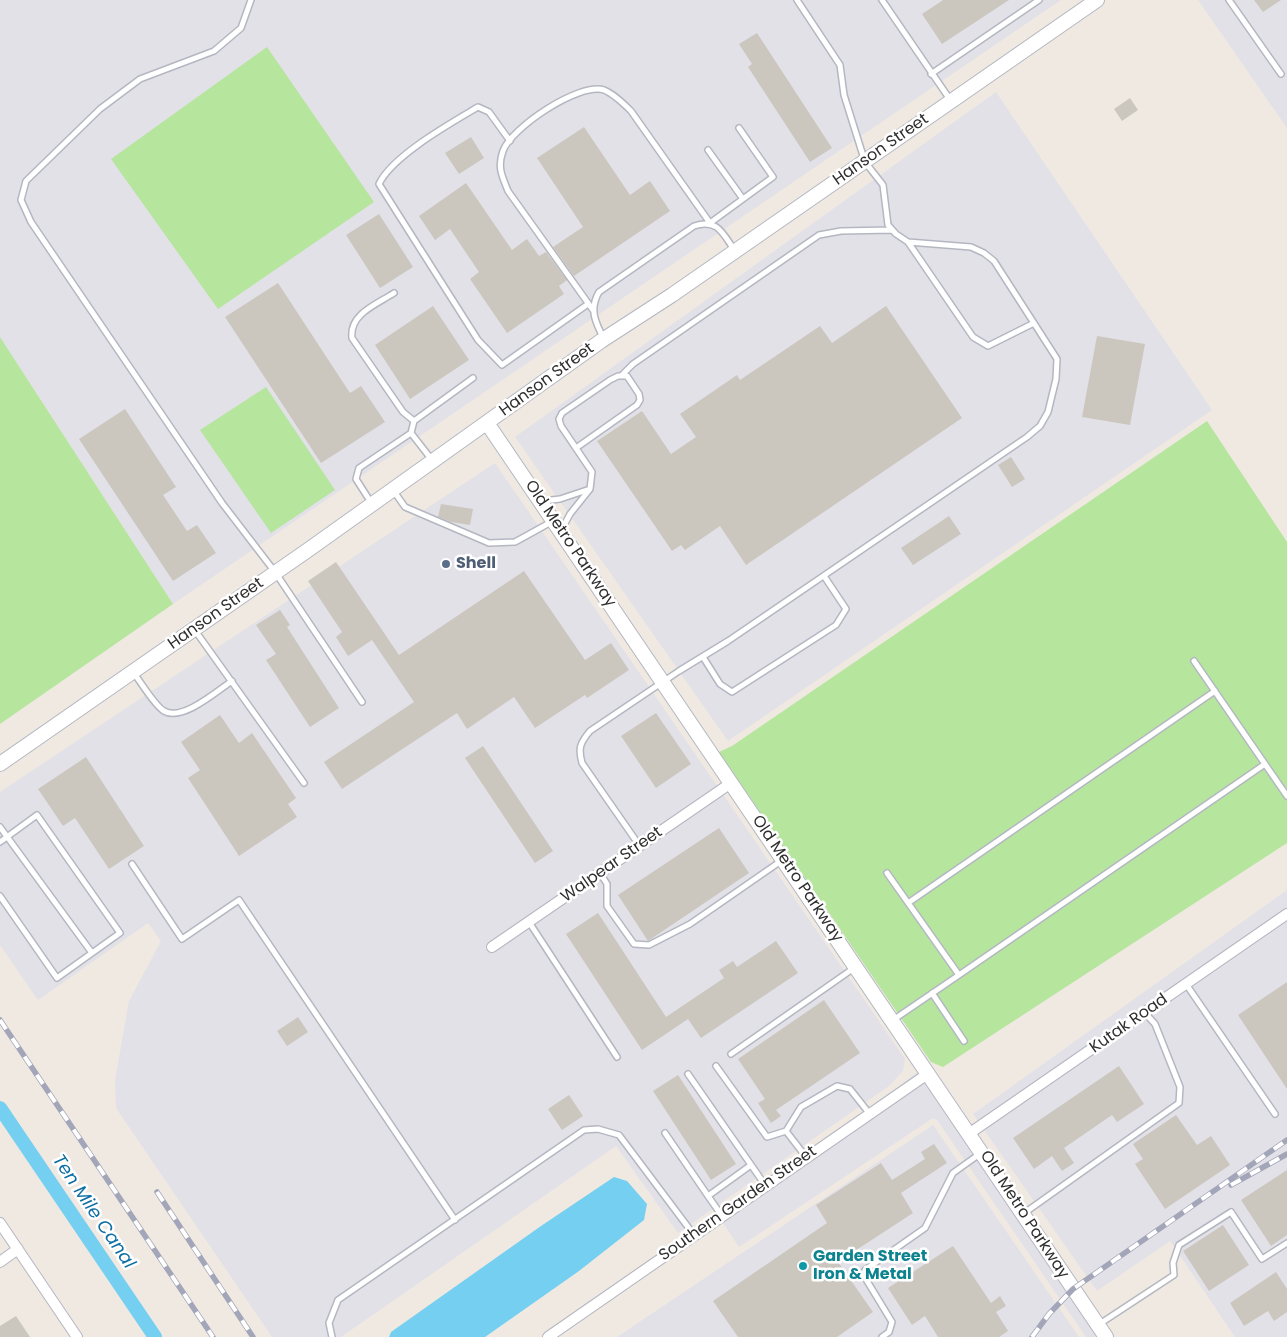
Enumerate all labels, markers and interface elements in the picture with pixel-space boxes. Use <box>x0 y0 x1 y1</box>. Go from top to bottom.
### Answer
street label: Hanson Street <box>830 110 932 190</box>
street label: Hanson Street <box>496 339 598 421</box>
street label: Old Metro Parkway <box>520 477 620 611</box>
place label: Shell <box>456 554 496 574</box>
marker: Shell <box>440 558 452 570</box>
street label: Hanson Street <box>165 574 267 654</box>
street label: Old Metro Parkway <box>747 812 847 946</box>
street label: Walpear Street <box>558 823 666 907</box>
street label: Kutak Road <box>1086 990 1172 1058</box>
street label: Southern Garden Street <box>656 1142 820 1266</box>
street label: Old Metro Parkway <box>975 1147 1073 1283</box>
water label: Ten Mile Canal <box>47 1151 139 1273</box>
place label: Garden Street Iron & Metal <box>813 1247 927 1285</box>
marker: Garden Street Iron & Metal <box>797 1260 809 1272</box>

